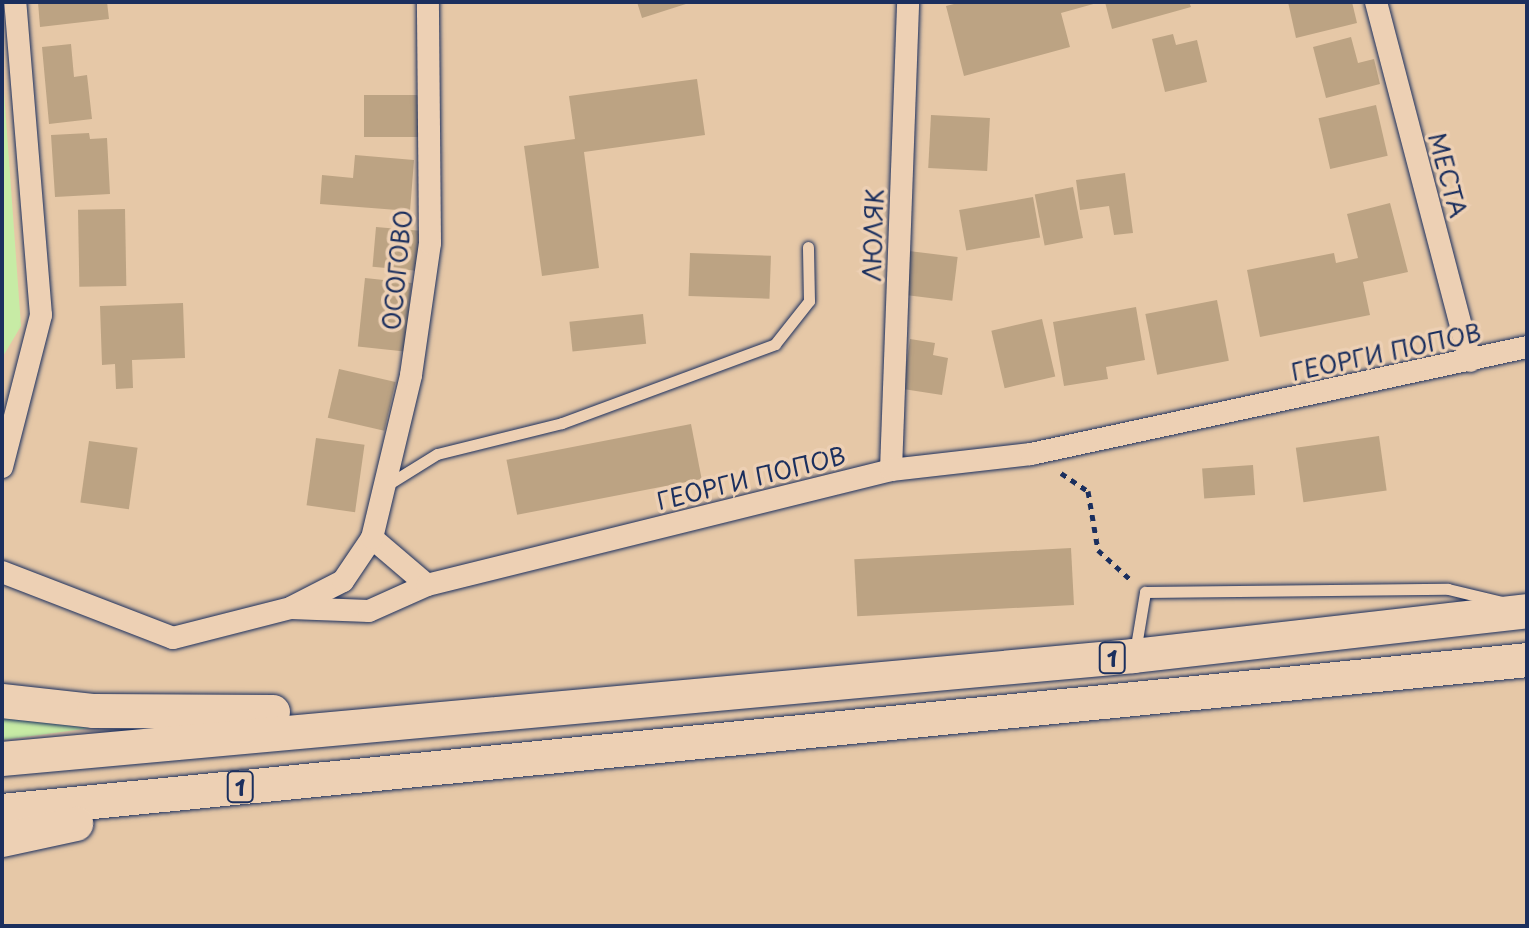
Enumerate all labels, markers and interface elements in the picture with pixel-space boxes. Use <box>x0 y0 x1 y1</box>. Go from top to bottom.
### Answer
street label: МЕСТА <box>1423 129 1473 221</box>
street label: ЛЮЛЯК <box>857 188 889 282</box>
street label: ОСОГОВО <box>376 208 418 332</box>
street label: ГЕОРГИ ПОПОВ <box>1288 318 1484 386</box>
street label: ГЕОРГИ ПОПОВ <box>654 441 848 515</box>
road number: 1 <box>1098 640 1126 676</box>
road number: 1 <box>226 769 254 805</box>

